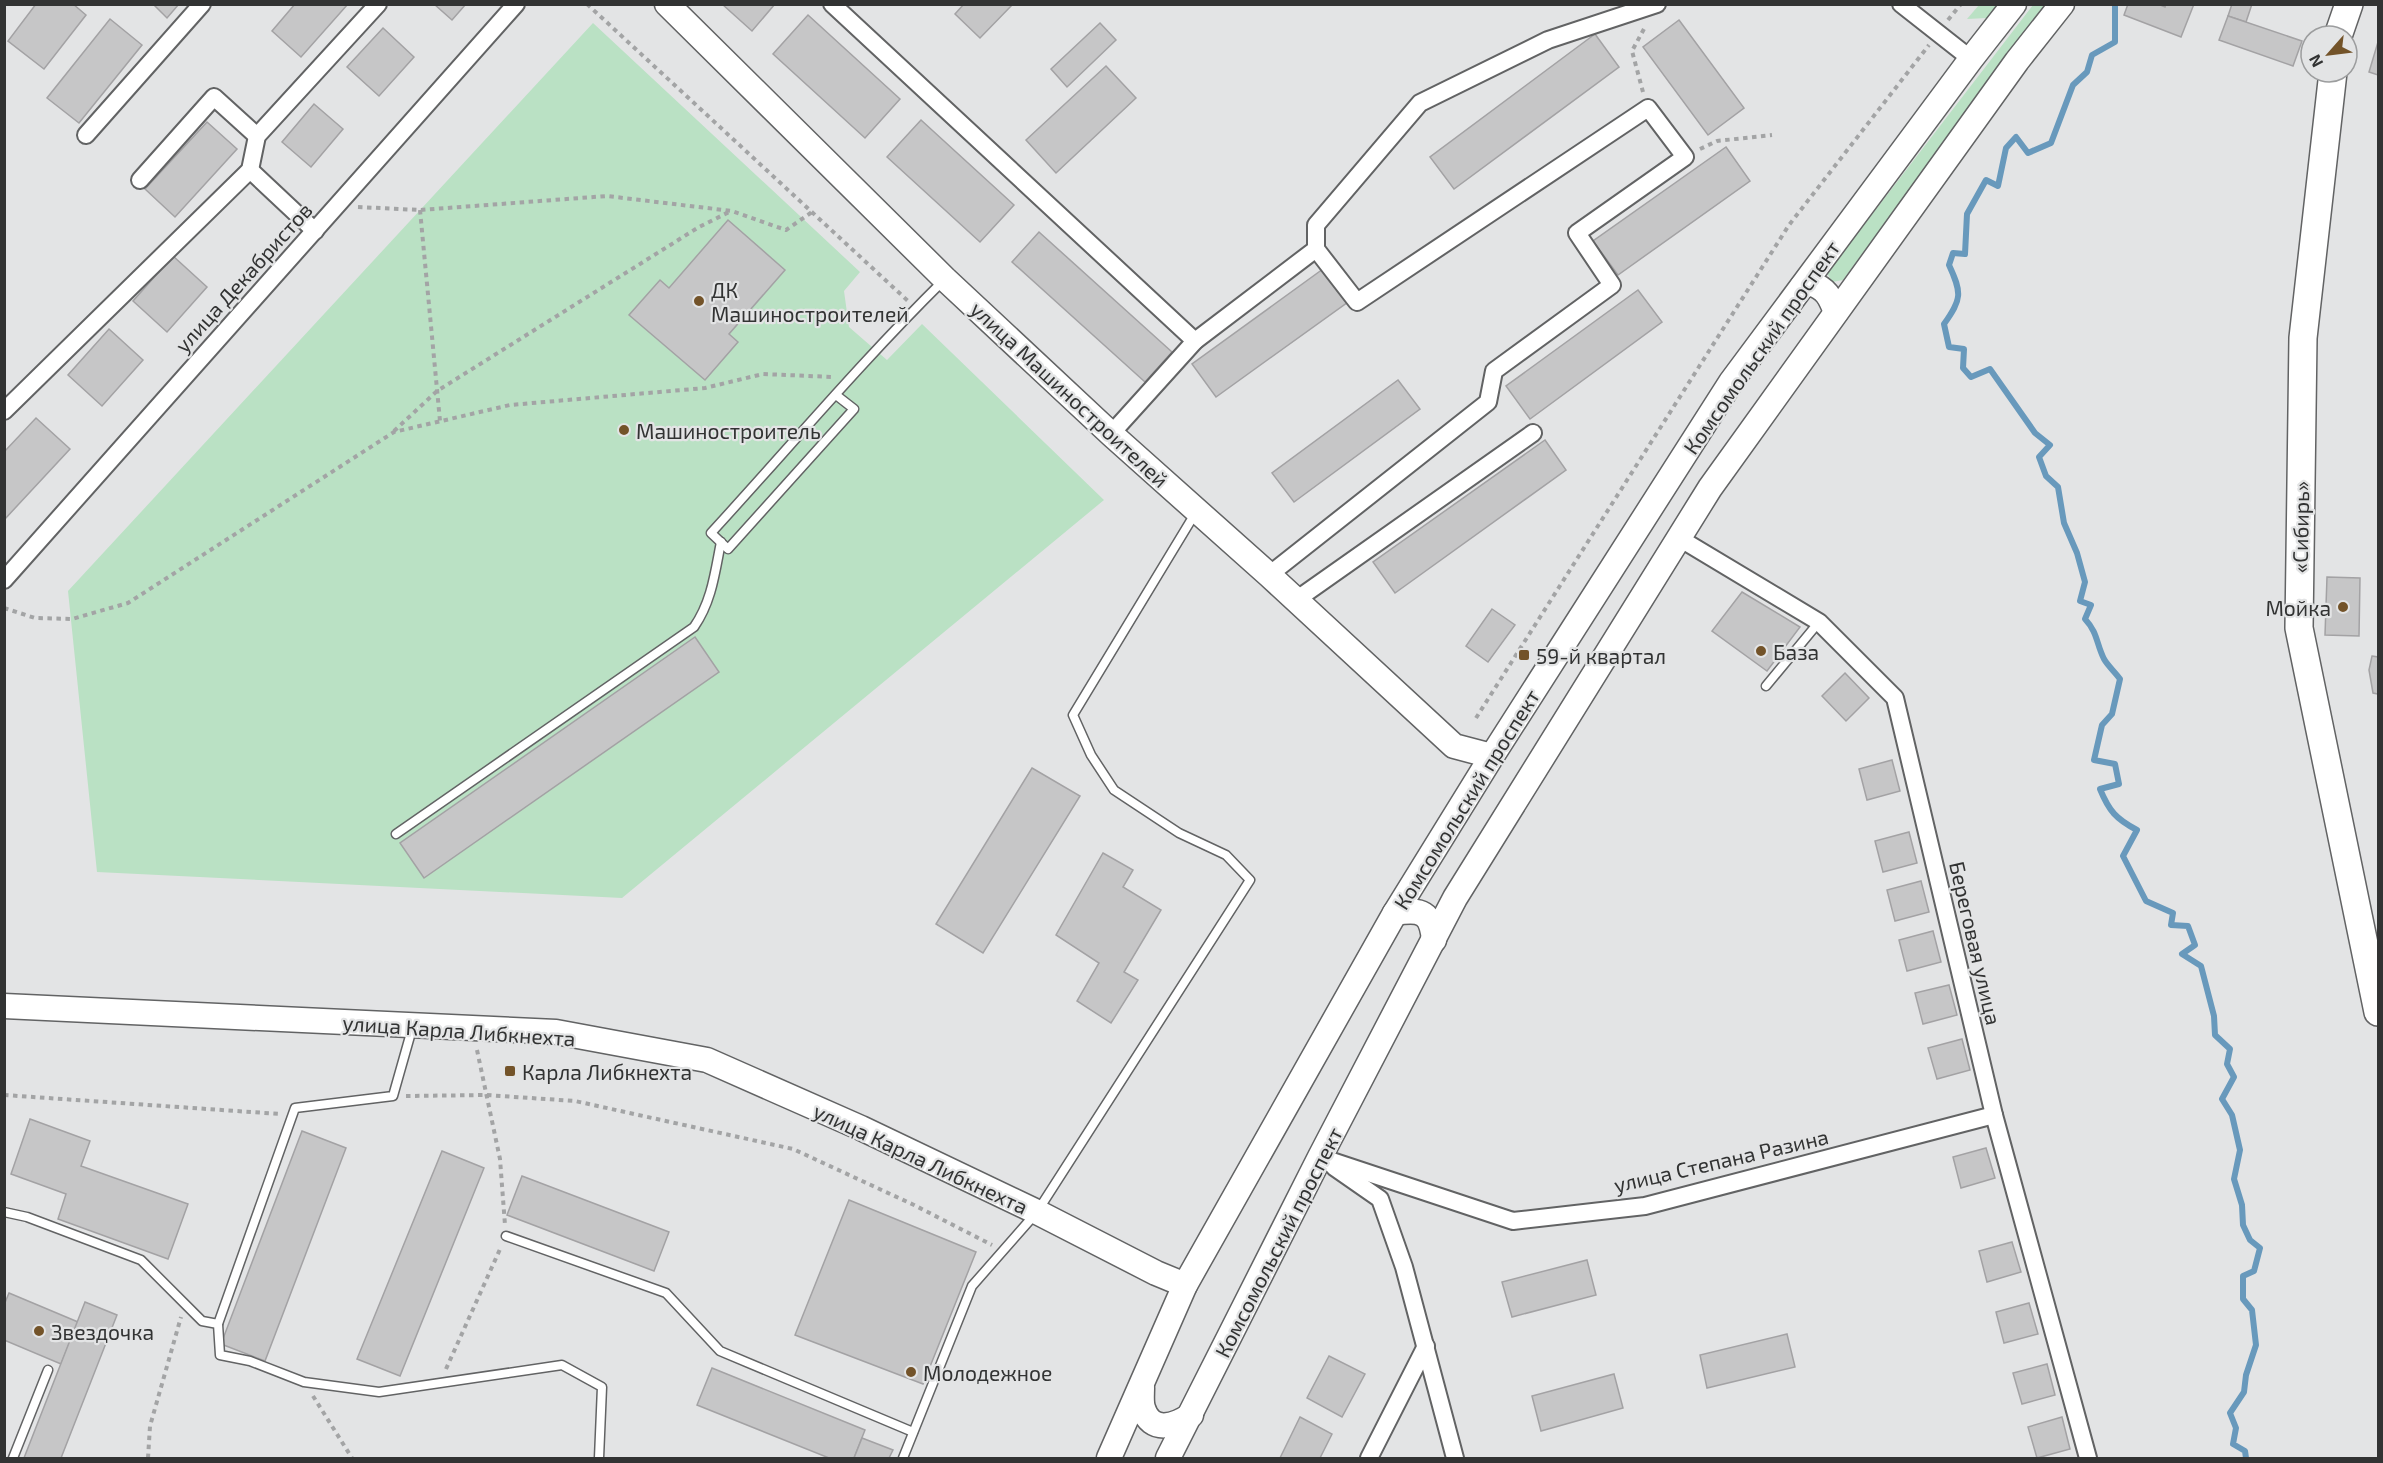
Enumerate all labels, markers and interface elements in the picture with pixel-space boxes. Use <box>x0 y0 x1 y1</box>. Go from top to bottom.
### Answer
north arrow <box>2299 24 2359 84</box>
text: N <box>2304 52 2326 71</box>
street label: улица Декабристов <box>169 197 318 358</box>
street label: Комсомольский проспект <box>1678 235 1844 459</box>
place label: ДК Машиностроителей <box>711 277 909 326</box>
marker: ДК Машиностроителей <box>692 294 706 308</box>
street label: улица Машиностроителей <box>965 296 1174 493</box>
place label: Машиностроитель <box>636 418 821 443</box>
marker: Машиностроитель <box>617 423 631 437</box>
street label: «Сибирь» <box>2287 481 2313 573</box>
place label: Мойка <box>2265 595 2331 620</box>
marker: Мойка <box>2336 600 2350 614</box>
place label: База <box>1773 639 1819 664</box>
place label: 59-й квартал <box>1536 643 1666 668</box>
marker: База <box>1754 644 1768 658</box>
marker: 59-й квартал <box>1517 648 1531 662</box>
street label: Комсомольский проспект <box>1388 684 1544 914</box>
street label: Береговая улица <box>1944 859 2007 1027</box>
street label: улица Карла Либкнехта <box>342 1009 576 1052</box>
place label: Карла Либкнехта <box>522 1059 692 1084</box>
marker: Карла Либкнехта <box>503 1064 517 1078</box>
street label: улица Карла Либкнехта <box>810 1097 1032 1220</box>
street label: Комсомольский проспект <box>1209 1123 1347 1361</box>
street label: улица Степана Разина <box>1611 1123 1831 1198</box>
place label: Звездочка <box>51 1319 154 1344</box>
marker: Звездочка <box>32 1324 46 1338</box>
place label: Молодежное <box>923 1360 1052 1385</box>
marker: Молодежное <box>904 1365 918 1379</box>

